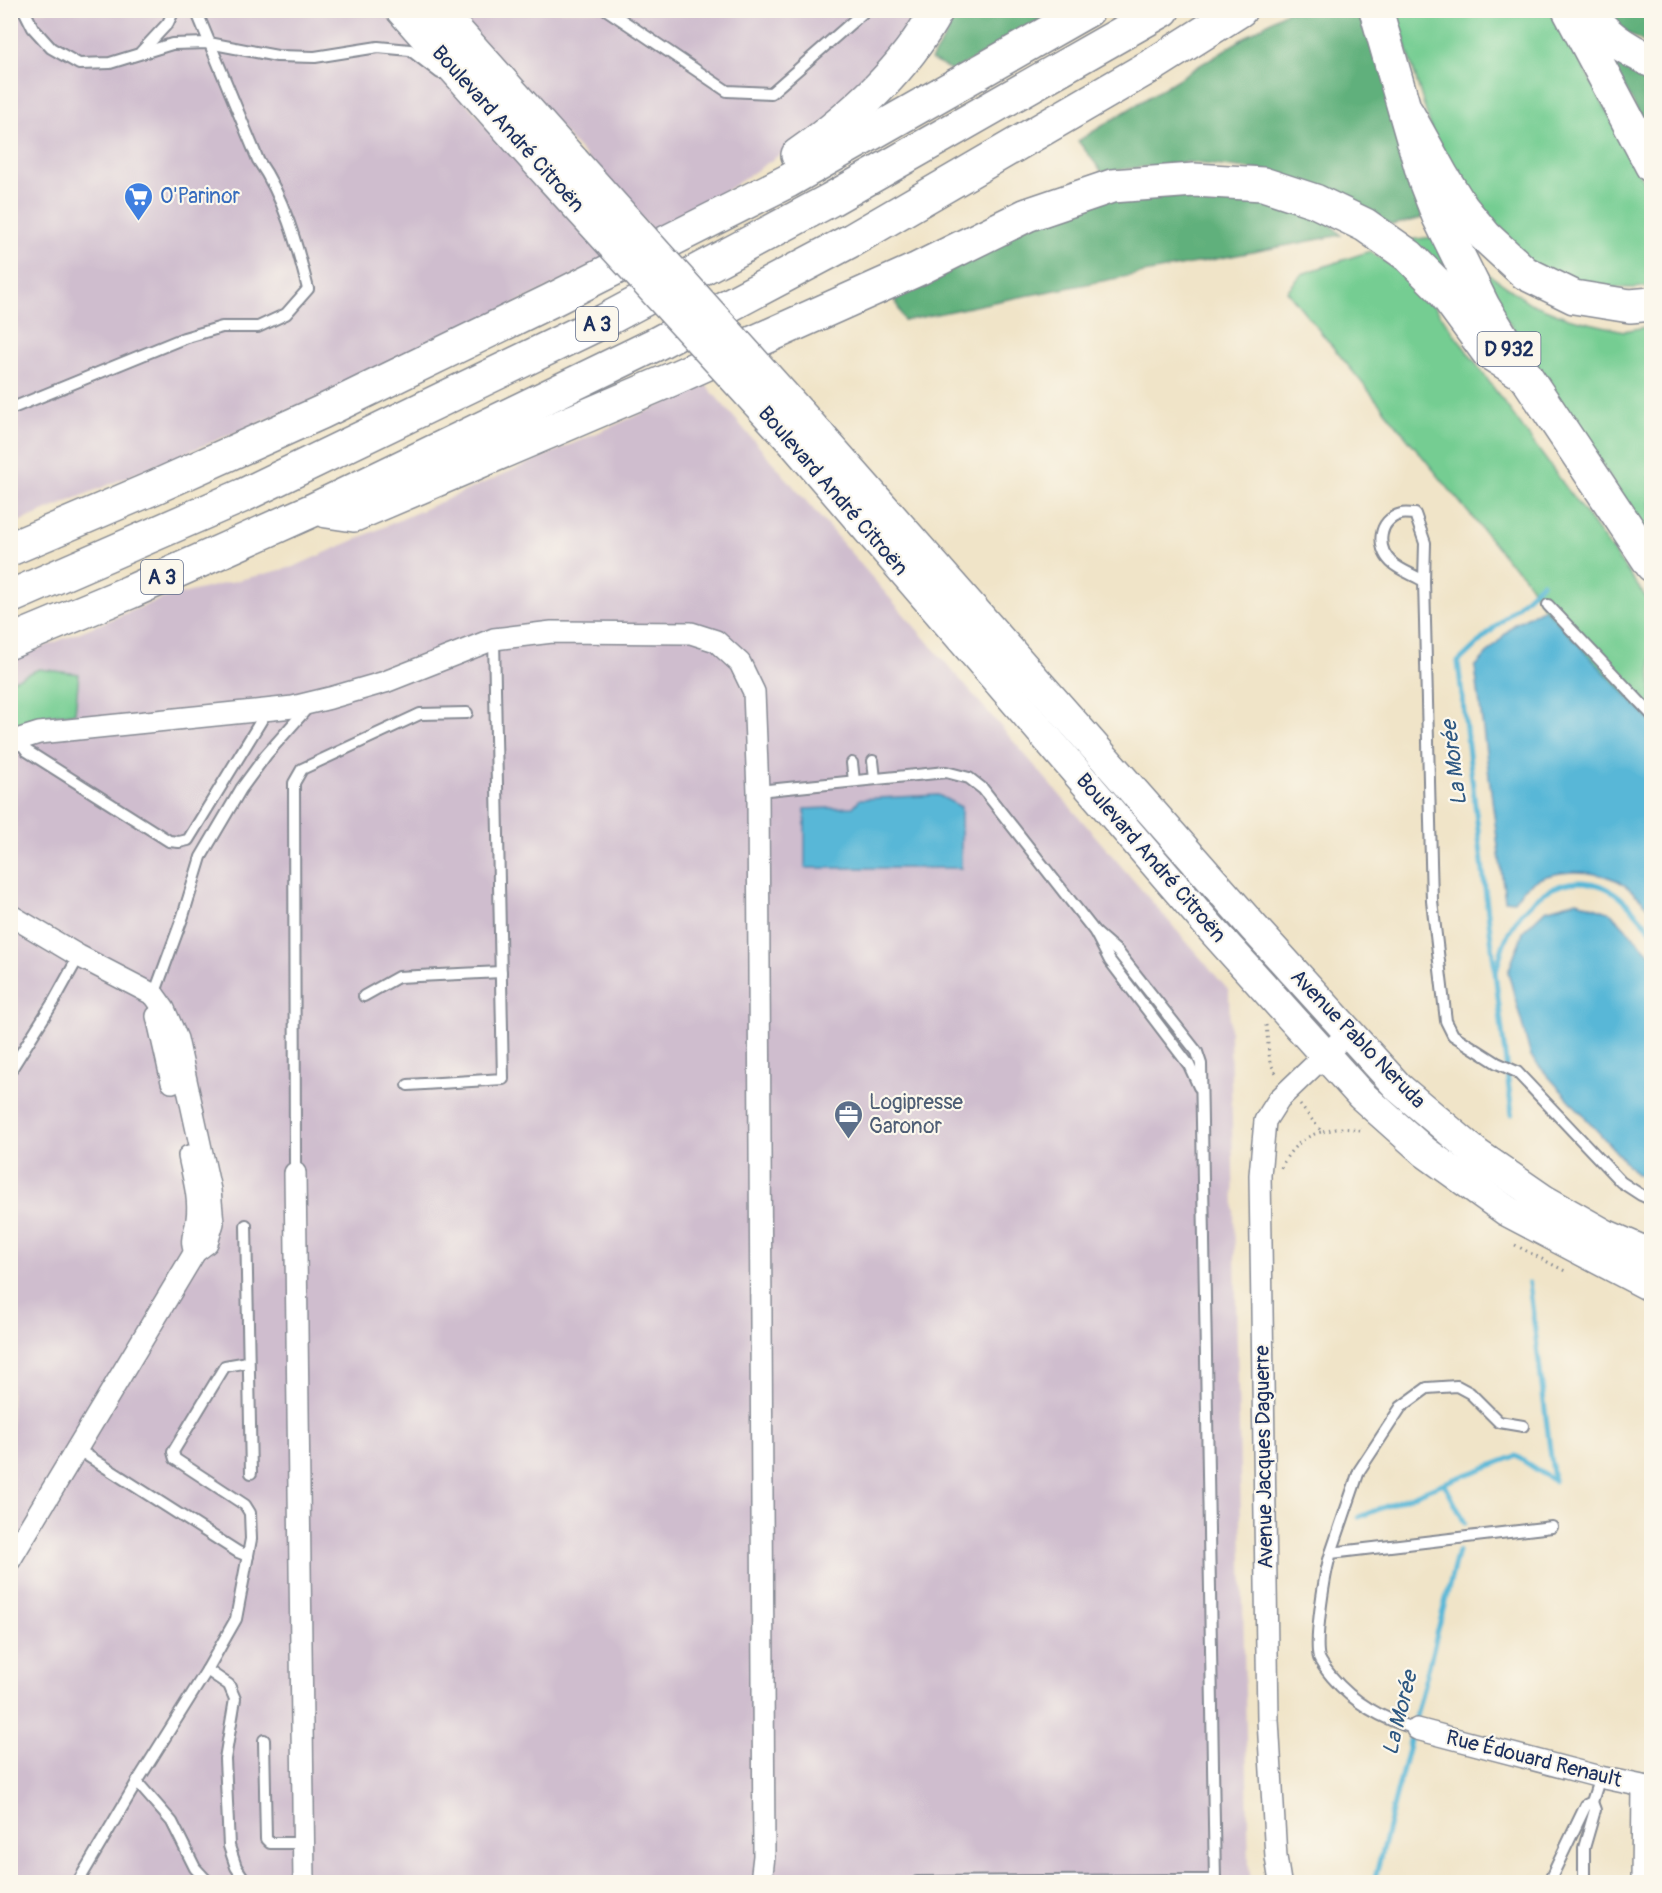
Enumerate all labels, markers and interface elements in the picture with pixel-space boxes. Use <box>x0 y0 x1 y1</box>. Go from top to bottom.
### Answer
street label: Boulevard André Citroën <box>426 40 590 218</box>
supermarket icon: O'Parinor <box>123 180 155 222</box>
place label: O'Parinor <box>160 183 241 210</box>
road number: A 3 <box>576 307 618 341</box>
road number: D 932 <box>1478 332 1540 366</box>
street label: Boulevard André Citroën <box>752 401 914 581</box>
road number: A 3 <box>141 560 183 594</box>
water label: La Morée <box>1435 717 1473 807</box>
street label: Boulevard André Citroën <box>1070 768 1232 948</box>
street label: Avenue Pablo Neruda <box>1285 964 1431 1114</box>
place label: Logipresse Garonor <box>869 1089 964 1140</box>
office icon: Logipresse Garonor <box>832 1098 864 1140</box>
street label: Avenue Jacques Daguerre <box>1249 1344 1279 1569</box>
water label: La Morée <box>1376 1666 1424 1758</box>
street label: Rue Édouard Renault <box>1443 1724 1625 1794</box>

